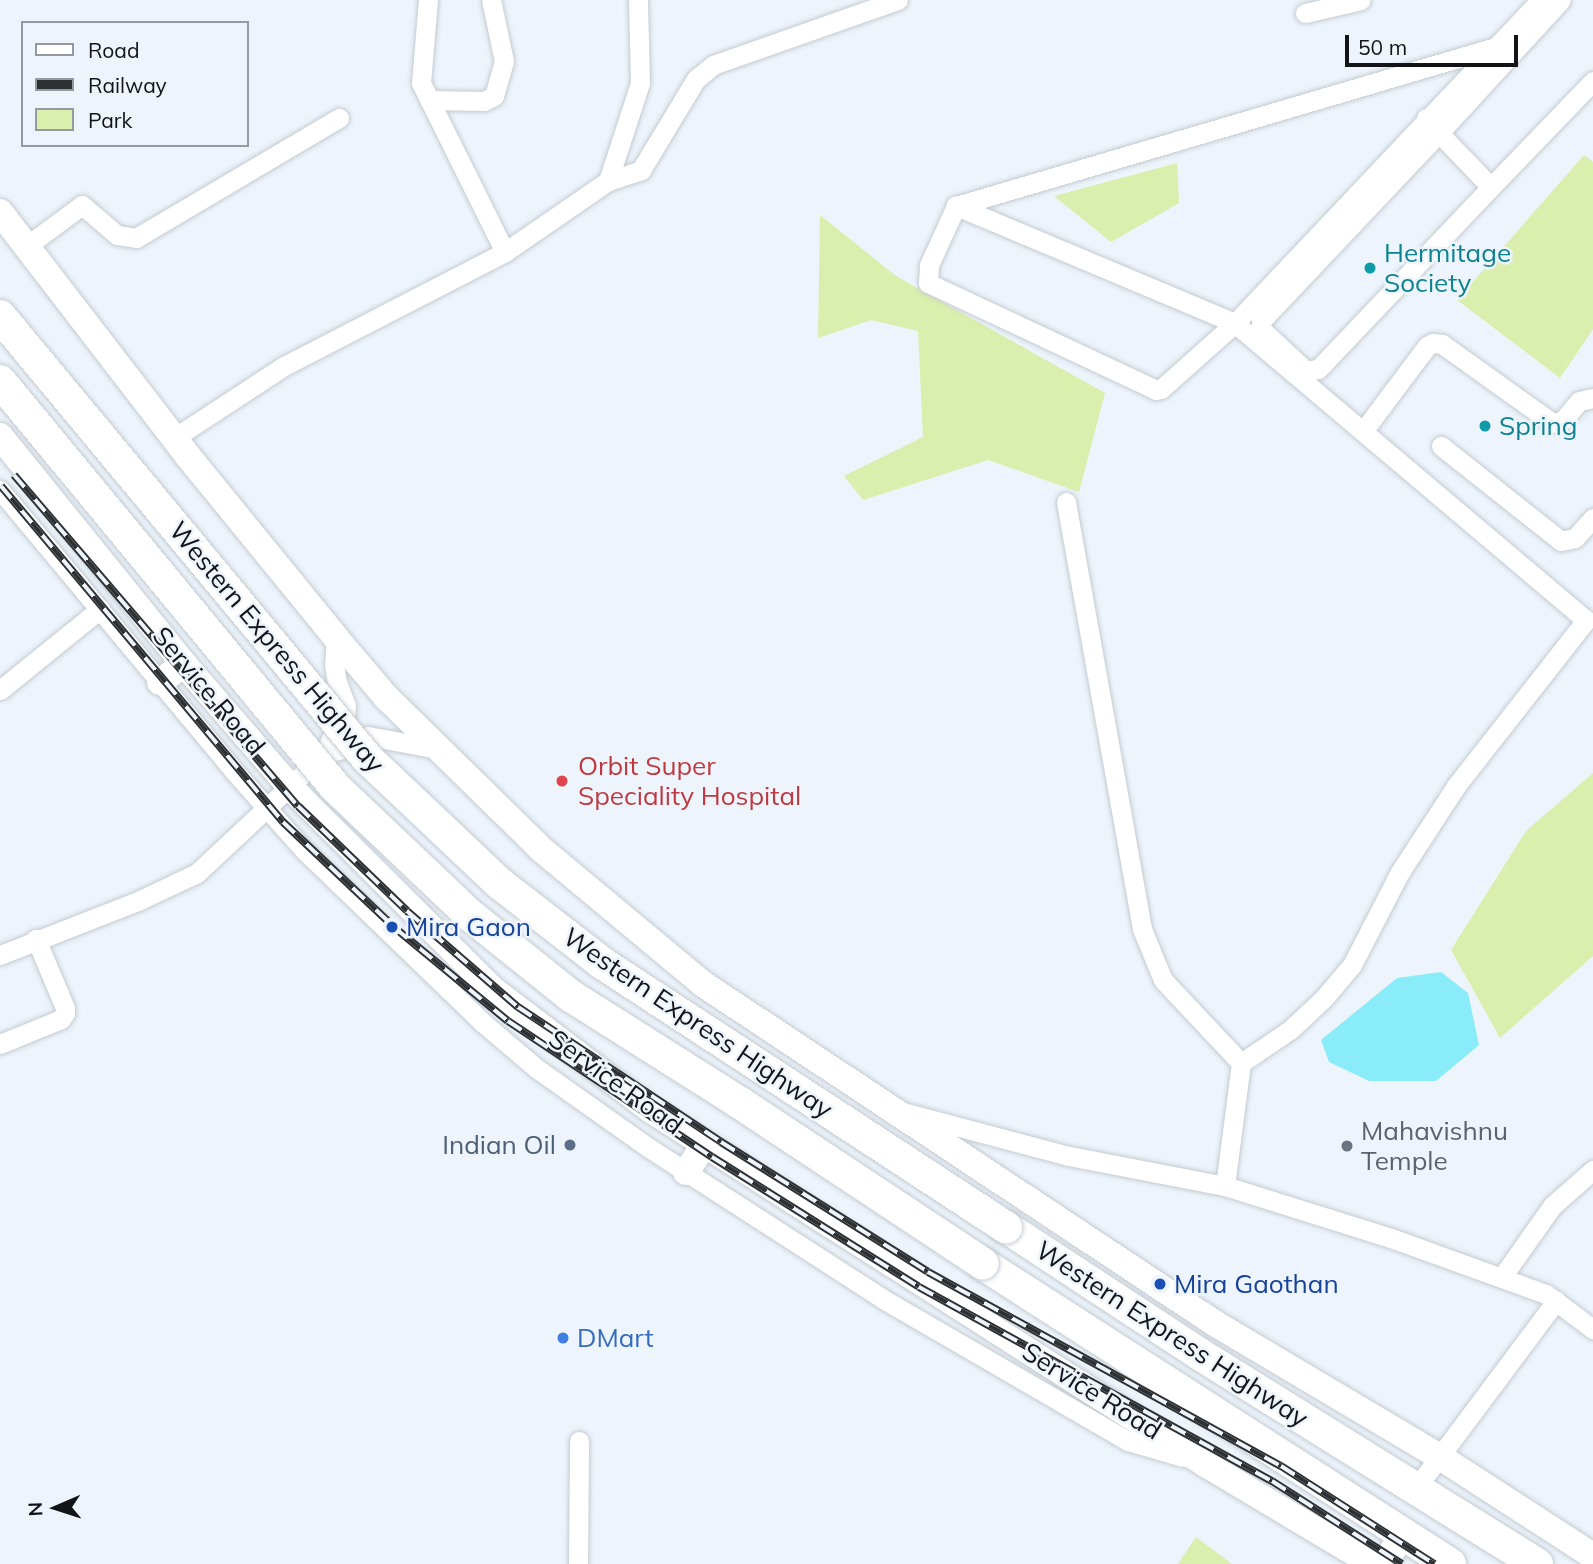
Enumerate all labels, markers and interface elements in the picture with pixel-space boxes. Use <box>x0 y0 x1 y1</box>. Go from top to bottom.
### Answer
legend <box>21 21 248 147</box>
scale bar <box>1348 21 1521 65</box>
text: 50 m <box>1358 34 1407 60</box>
text: Road <box>88 37 139 63</box>
text: Railway <box>88 72 167 98</box>
text: Park <box>88 107 132 133</box>
place label: Hermitage Society <box>1384 237 1511 298</box>
marker: Hermitage Society <box>1362 260 1378 276</box>
place label: Spring <box>1499 410 1577 442</box>
marker: Spring <box>1477 418 1493 434</box>
street label: Western Express Highway <box>163 515 391 779</box>
street label: Service Road <box>146 621 272 761</box>
place label: Orbit Super Speciality Hospital <box>578 750 801 812</box>
marker: Orbit Super Speciality Hospital <box>552 771 572 791</box>
place label: Mira Gaon <box>406 911 531 943</box>
marker: Mira Gaon <box>384 919 400 935</box>
street label: Western Express Highway <box>557 921 839 1125</box>
street label: Service Road <box>543 1023 689 1141</box>
place label: Mahavishnu Temple <box>1361 1115 1508 1176</box>
place label: Indian Oil <box>442 1129 556 1161</box>
marker: Indian Oil <box>562 1137 578 1153</box>
marker: Mahavishnu Temple <box>1339 1138 1355 1154</box>
street label: Western Express Highway <box>1030 1234 1314 1434</box>
place label: Mira Gaothan <box>1174 1268 1339 1300</box>
marker: Mira Gaothan <box>1152 1276 1168 1292</box>
place label: DMart <box>577 1322 654 1354</box>
marker: DMart <box>555 1330 571 1346</box>
street label: Service Road <box>1017 1336 1167 1446</box>
north arrow <box>21 1473 91 1543</box>
text: N <box>23 1501 47 1517</box>

